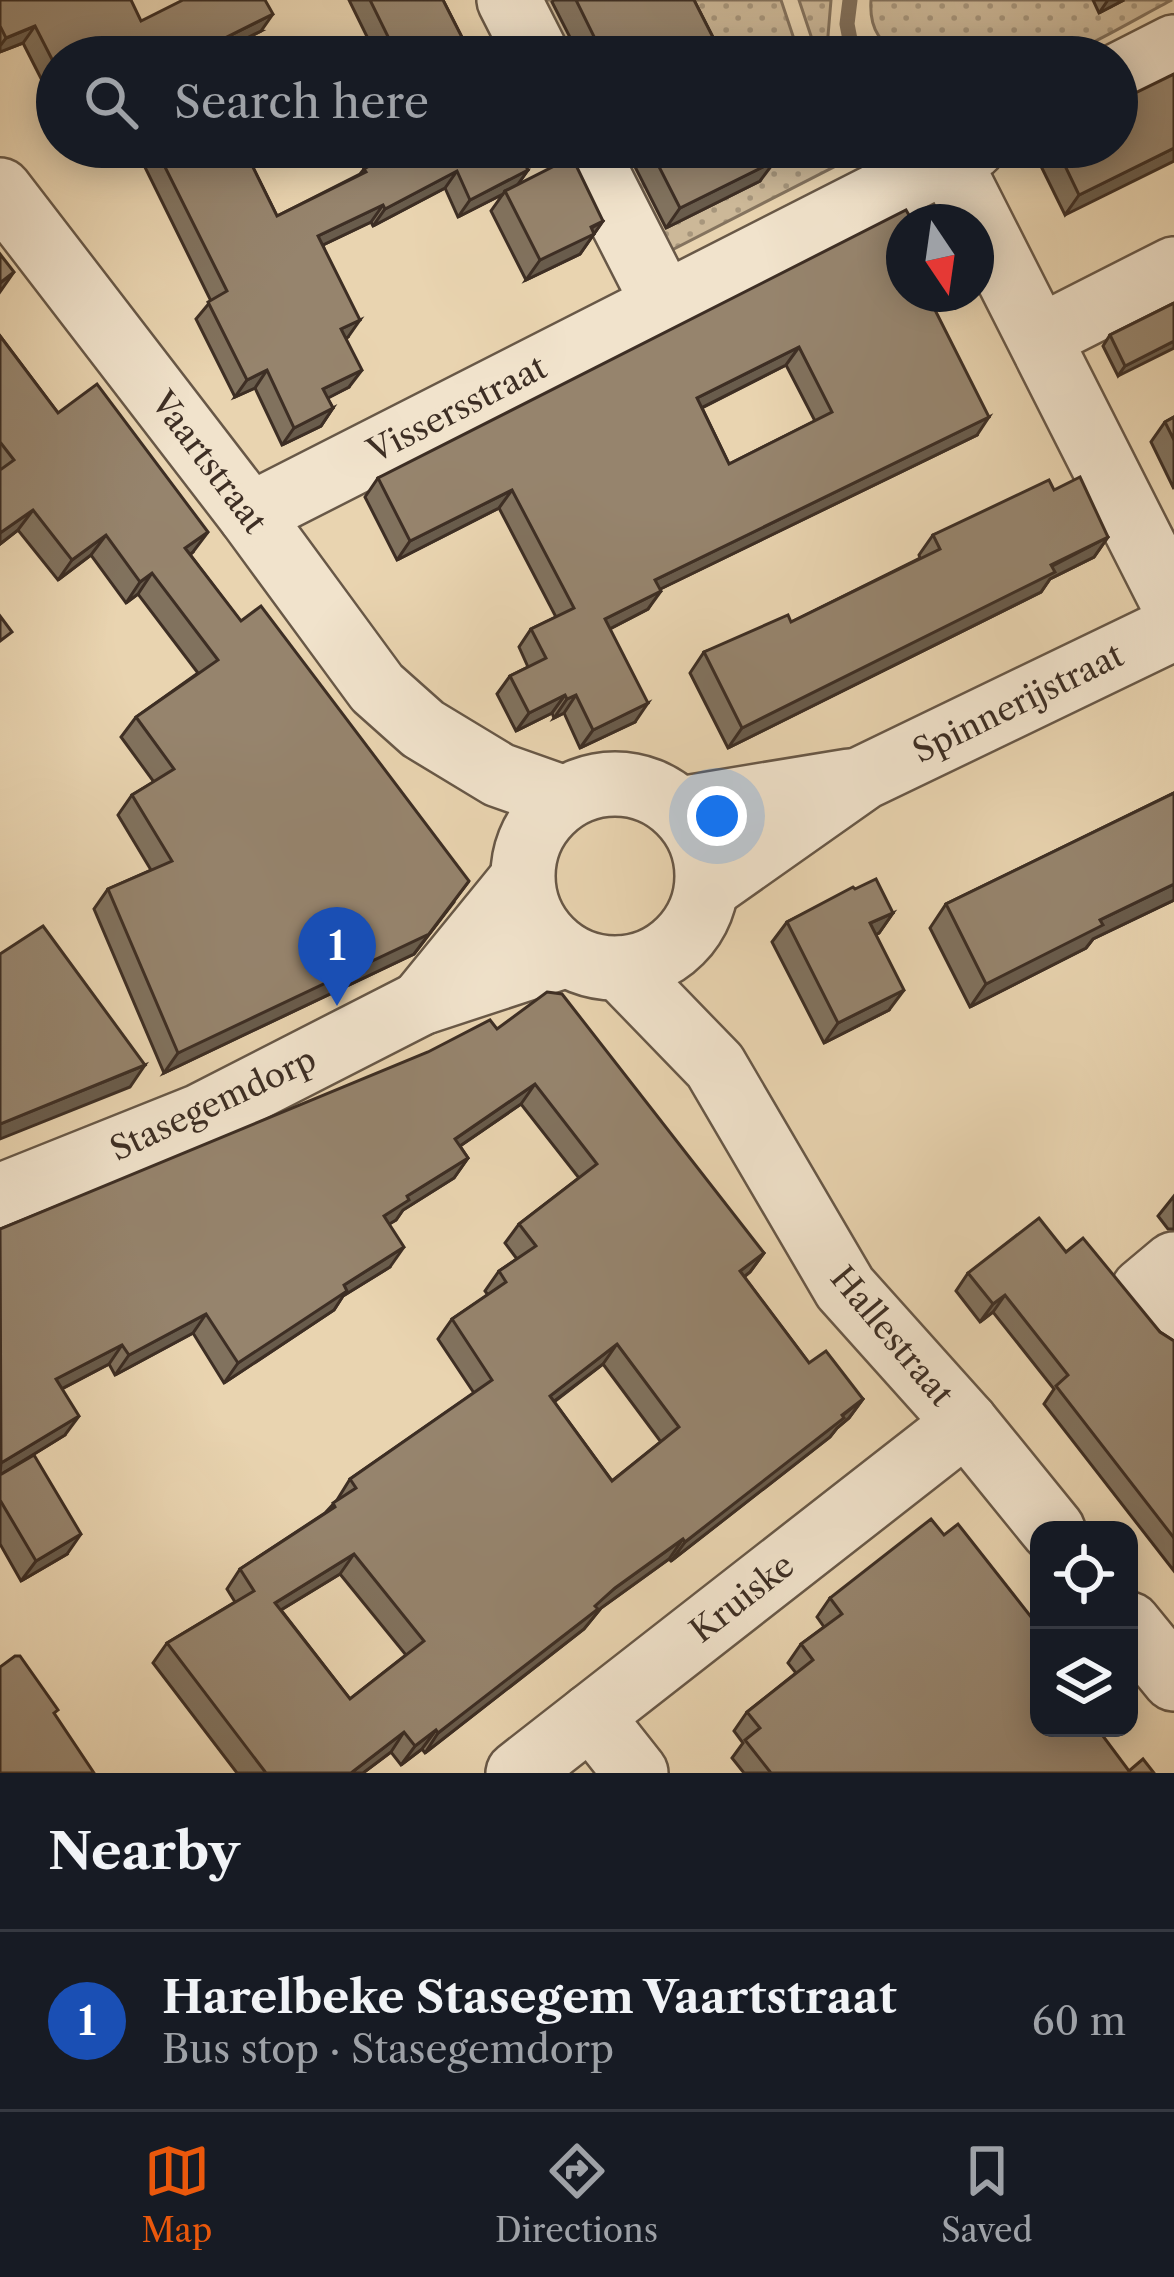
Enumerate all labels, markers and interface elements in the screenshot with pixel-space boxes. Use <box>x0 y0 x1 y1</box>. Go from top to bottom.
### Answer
search box <box>36 36 1138 168</box>
icon: search <box>78 69 144 135</box>
text: Search here <box>174 74 429 130</box>
north arrow <box>886 204 994 312</box>
street label: Vissersstraat <box>360 346 554 472</box>
street label: Vaartstraat <box>142 382 276 541</box>
street label: Spinnerijstraat <box>906 634 1130 772</box>
your location <box>687 786 747 846</box>
pin: 1 <box>298 907 376 1006</box>
street label: Stasegemdorp <box>103 1038 323 1170</box>
street label: Hallestraat <box>822 1258 962 1414</box>
map controls <box>1030 1521 1138 1737</box>
button: locate <box>1030 1521 1138 1629</box>
street label: Kruiske <box>682 1545 802 1651</box>
button: layers <box>1030 1629 1138 1737</box>
text: Nearby <box>48 1820 240 1882</box>
text: Harelbeke Stasegem Vaartstraat <box>162 1969 897 2025</box>
text: 1 <box>78 1997 96 2045</box>
text: 60 m <box>1032 1997 1126 2045</box>
text: Bus stop · Stasegemdorp <box>162 2025 614 2073</box>
tab: Map <box>141 2138 212 2251</box>
tab: Directions <box>495 2138 658 2251</box>
tab: Saved <box>941 2138 1033 2251</box>

